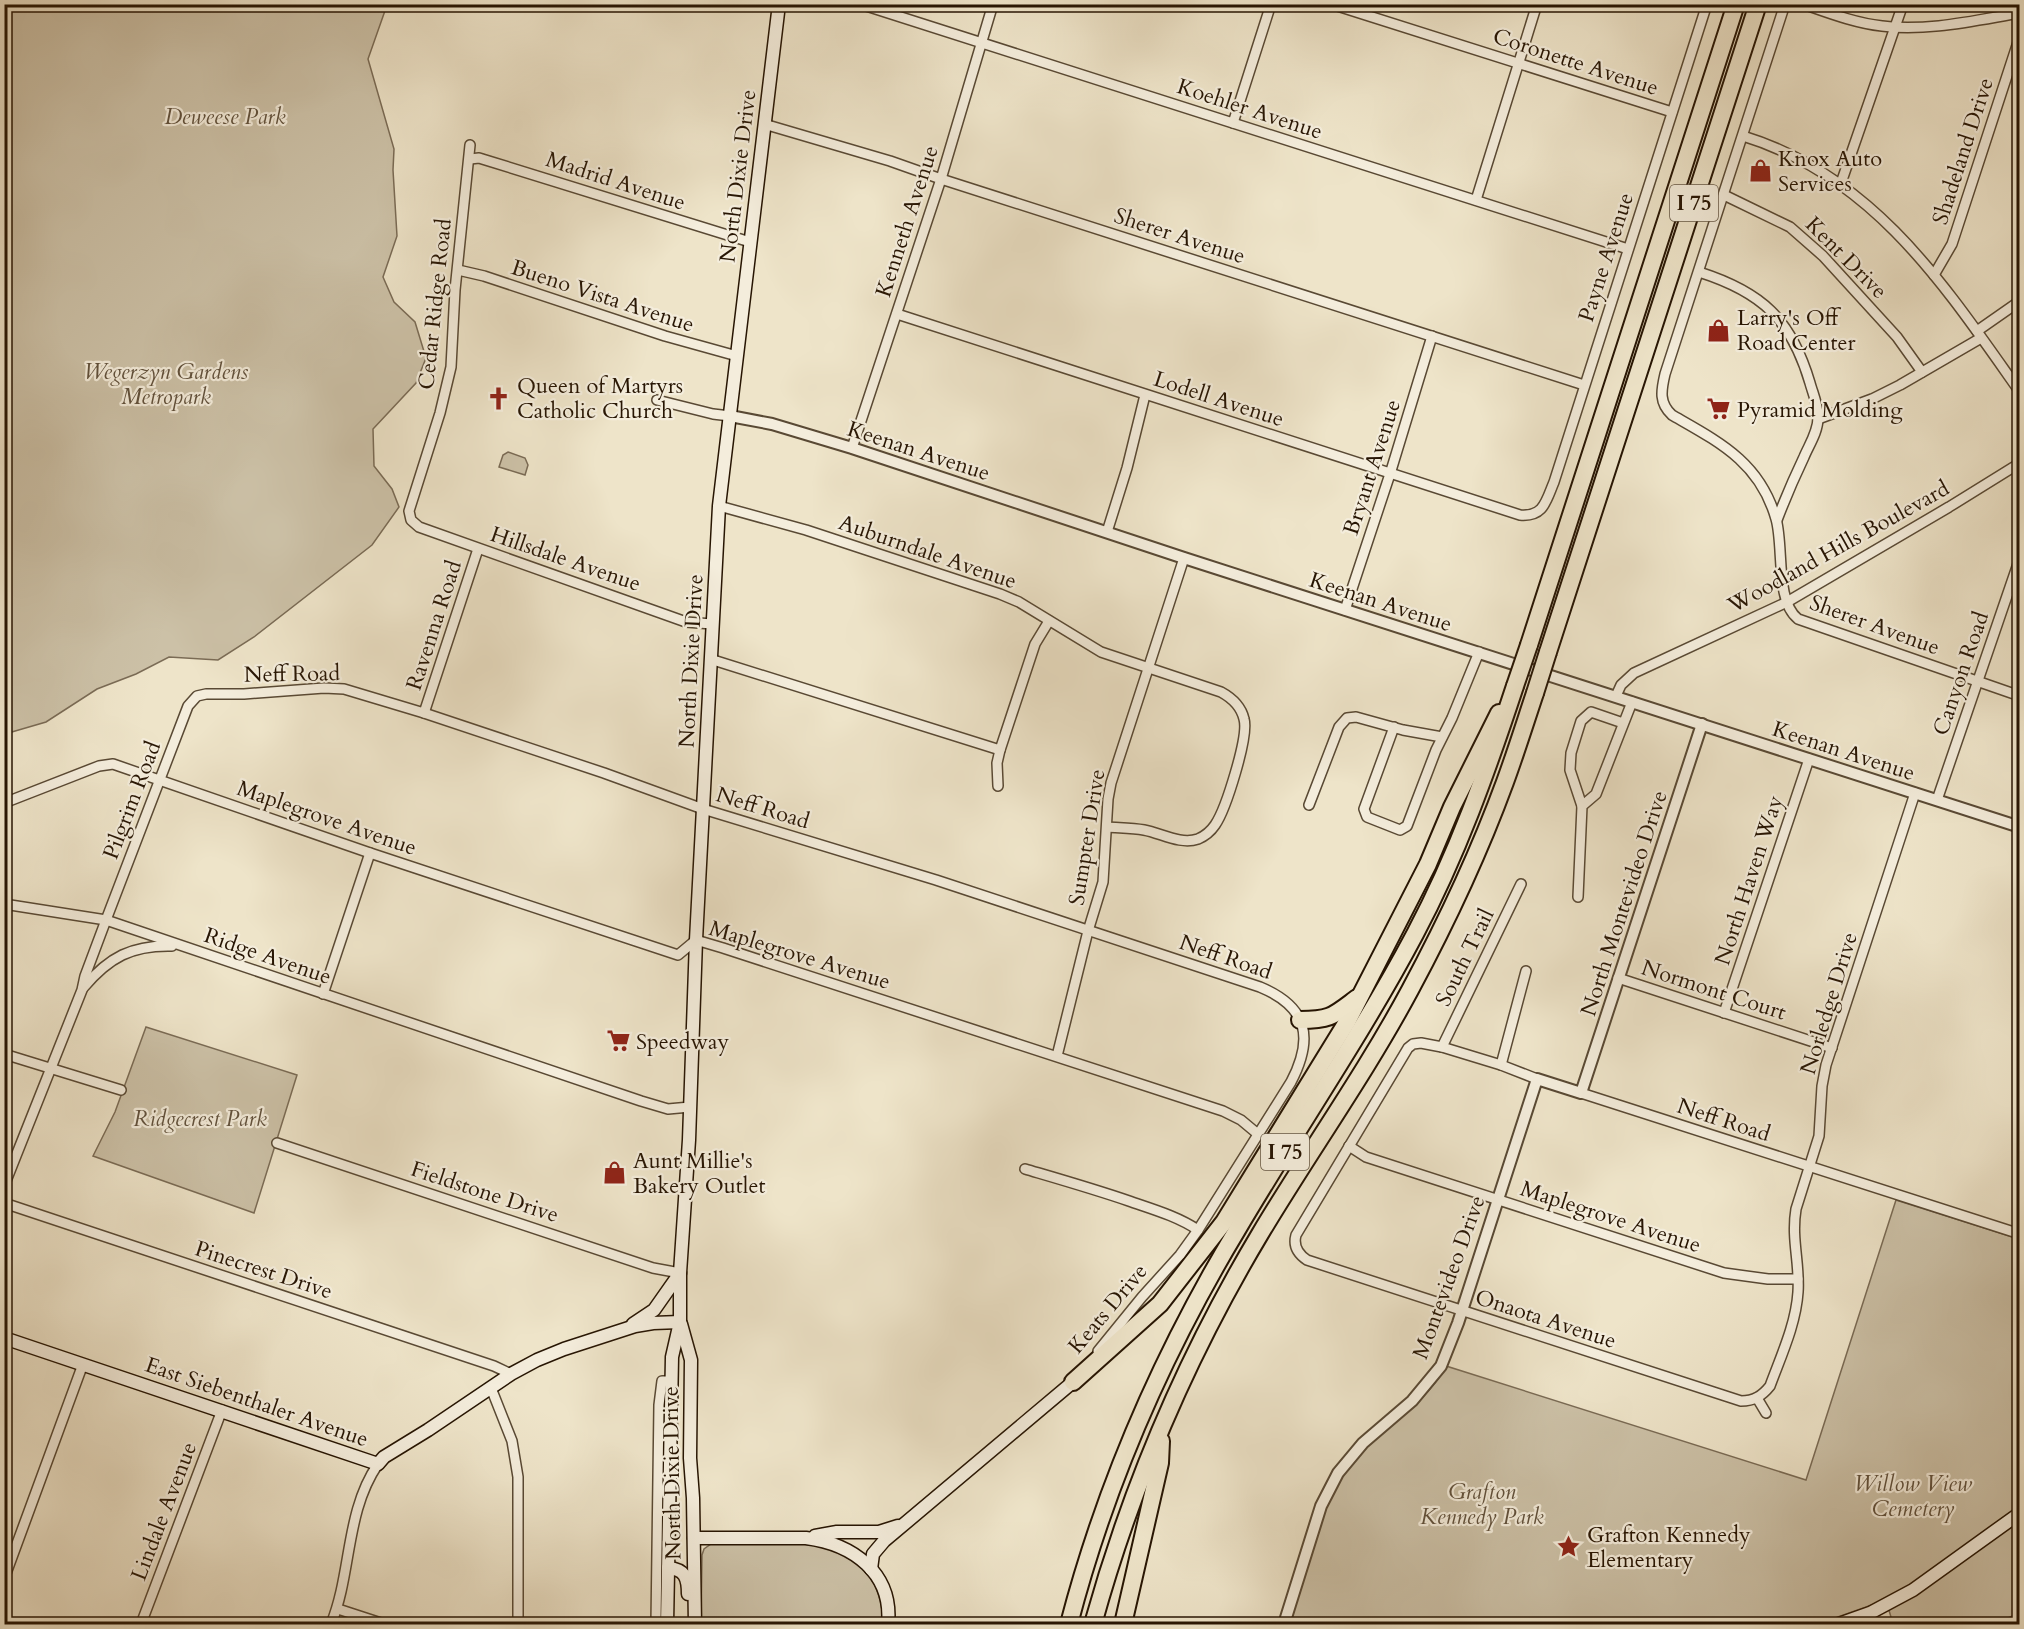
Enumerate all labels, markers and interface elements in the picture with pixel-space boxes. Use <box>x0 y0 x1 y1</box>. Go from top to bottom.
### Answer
street label: Coronette Avenue <box>1489 21 1662 103</box>
street label: Koehler Avenue <box>1173 71 1326 147</box>
street label: Shadeland Drive <box>1925 74 2001 229</box>
street label: North Dixie Drive <box>713 88 763 264</box>
park label: Deweese Park <box>164 102 286 132</box>
street label: Kenneth Avenue <box>868 142 946 301</box>
street label: Madrid Avenue <box>542 144 689 218</box>
place label: Knox Auto Services <box>1778 144 1882 199</box>
shop icon: Knox Auto Services <box>1747 158 1773 184</box>
road number: I 75 <box>1670 185 1718 221</box>
street label: Payne Avenue <box>1571 189 1641 326</box>
street label: Sherer Avenue <box>1110 201 1249 271</box>
street label: Kent Drive <box>1799 210 1894 305</box>
street label: Cedar Ridge Road <box>411 217 459 391</box>
street label: Bueno Vista Avenue <box>507 252 698 340</box>
place label: Larry's Off Road Center <box>1737 303 1857 358</box>
shop icon: Larry's Off Road Center <box>1706 317 1732 343</box>
park label: Wegerzyn Gardens Metropark <box>84 357 249 412</box>
street label: Lodell Avenue <box>1150 364 1288 434</box>
place label: Queen of Martyrs Catholic Church <box>517 371 683 426</box>
church icon: Queen of Martyrs Catholic Church <box>486 385 512 411</box>
place label: Pyramid Molding <box>1737 395 1903 425</box>
street label: Bryant Avenue <box>1336 396 1408 539</box>
supermarket icon: Pyramid Molding <box>1706 396 1732 422</box>
street label: Keenan Avenue <box>844 414 994 488</box>
street label: Woodland Hills Boulevard <box>1721 473 1955 621</box>
street label: Auburndale Avenue <box>835 507 1021 596</box>
street label: Hillsdale Avenue <box>486 519 645 599</box>
street label: Ravenna Road <box>399 556 469 694</box>
street label: Keenan Avenue <box>1306 565 1456 639</box>
street label: North Dixie Drive <box>671 573 711 749</box>
street label: Sherer Avenue <box>1805 588 1944 662</box>
street label: Canyon Road <box>1926 607 1996 739</box>
street label: Neff Road <box>244 658 341 690</box>
street label: Keenan Avenue <box>1769 714 1919 788</box>
street label: Pilgrim Road <box>96 737 168 864</box>
street label: Sumpter Drive <box>1061 767 1113 907</box>
street label: Maplegrove Avenue <box>233 773 421 863</box>
street label: Neff Road <box>712 780 813 836</box>
street label: North Montevideo Drive <box>1573 787 1675 1020</box>
street label: North Haven Way <box>1707 791 1791 969</box>
street label: South Trail <box>1428 903 1502 1011</box>
street label: Maplegrove Avenue <box>705 913 894 997</box>
street label: Ridge Avenue <box>200 920 335 992</box>
street label: Neff Road <box>1175 927 1276 987</box>
street label: Norledge Drive <box>1793 928 1865 1078</box>
street label: Normont Court <box>1638 952 1790 1027</box>
place label: Speedway <box>636 1027 730 1057</box>
supermarket icon: Speedway <box>605 1028 631 1054</box>
street label: Neff Road <box>1673 1091 1774 1149</box>
park label: Ridgecrest Park <box>133 1104 267 1134</box>
road number: I 75 <box>1261 1134 1309 1170</box>
place label: Aunt Millie's Bakery Outlet <box>633 1146 765 1201</box>
street label: Fieldstone Drive <box>407 1154 562 1230</box>
shop icon: Aunt Millie's Bakery Outlet <box>602 1160 628 1186</box>
street label: Maplegrove Avenue <box>1517 1174 1705 1260</box>
street label: Montevideo Drive <box>1405 1191 1492 1363</box>
street label: Pinecrest Drive <box>191 1234 336 1306</box>
street label: Keats Drive <box>1061 1257 1154 1360</box>
street label: Onaota Avenue <box>1471 1282 1620 1356</box>
street label: East Siebenthaler Avenue <box>141 1350 372 1454</box>
street label: North Dixie Drive <box>655 1386 689 1560</box>
street label: Lindale Avenue <box>124 1438 204 1585</box>
park label: Willow View Cemetery <box>1854 1469 1973 1524</box>
park label: Grafton Kennedy Park <box>1420 1477 1544 1532</box>
place label: Grafton Kennedy Elementary <box>1587 1520 1751 1575</box>
place icon: Grafton Kennedy Elementary <box>1556 1534 1582 1560</box>

